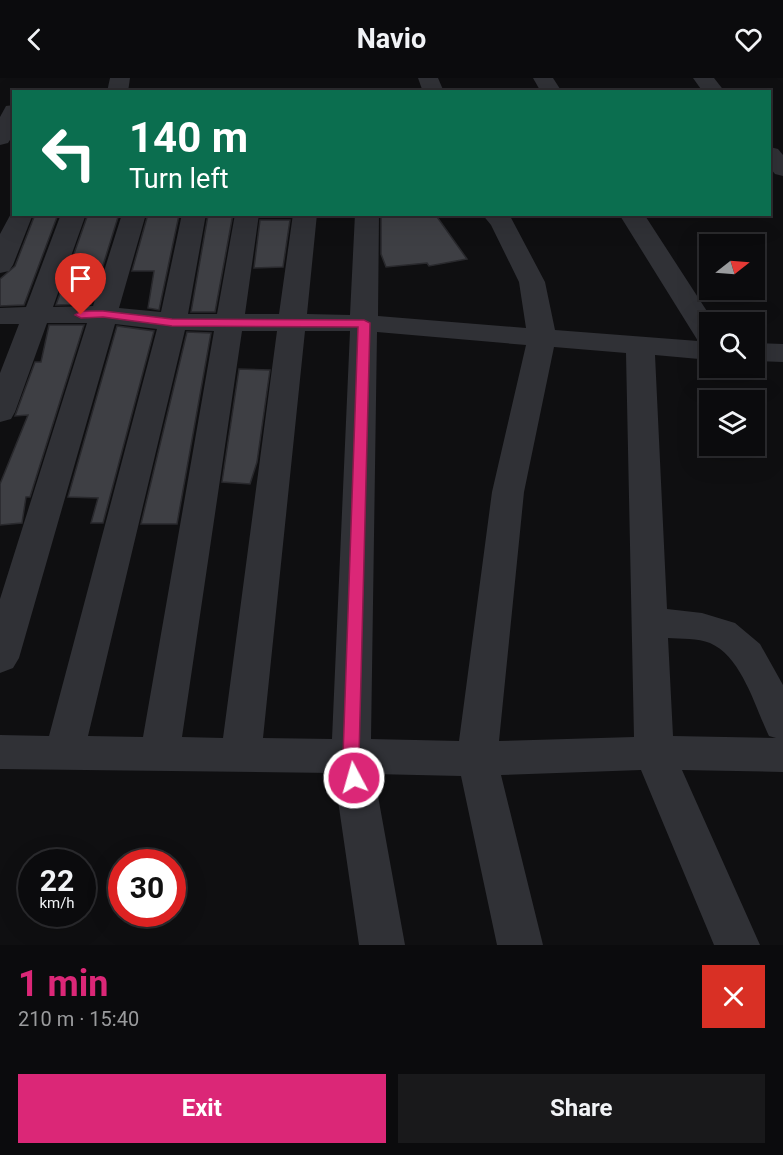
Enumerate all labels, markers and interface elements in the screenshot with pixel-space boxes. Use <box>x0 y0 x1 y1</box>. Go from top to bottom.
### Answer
icon: back <box>18 23 51 56</box>
text: Navio <box>357 23 426 55</box>
icon: heart <box>732 23 765 56</box>
text: 140 m <box>129 113 248 162</box>
icon: left <box>30 114 108 192</box>
text: Turn left <box>129 163 229 195</box>
north arrow <box>699 234 765 300</box>
map controls <box>699 234 765 456</box>
pin <box>55 253 106 315</box>
icon: arrive <box>64 262 97 295</box>
button: search <box>699 312 765 378</box>
button: layers <box>699 390 765 456</box>
position arrow <box>322 746 386 810</box>
speed limit sign: 30 <box>108 849 186 927</box>
text: 22 <box>40 863 74 898</box>
text: km/h <box>39 894 75 912</box>
text: 1 min <box>18 963 109 1005</box>
button: close <box>702 965 765 1028</box>
text: 210 m · 15:40 <box>18 1007 139 1031</box>
button: Exit <box>18 1074 386 1143</box>
button: Share <box>398 1074 765 1143</box>

